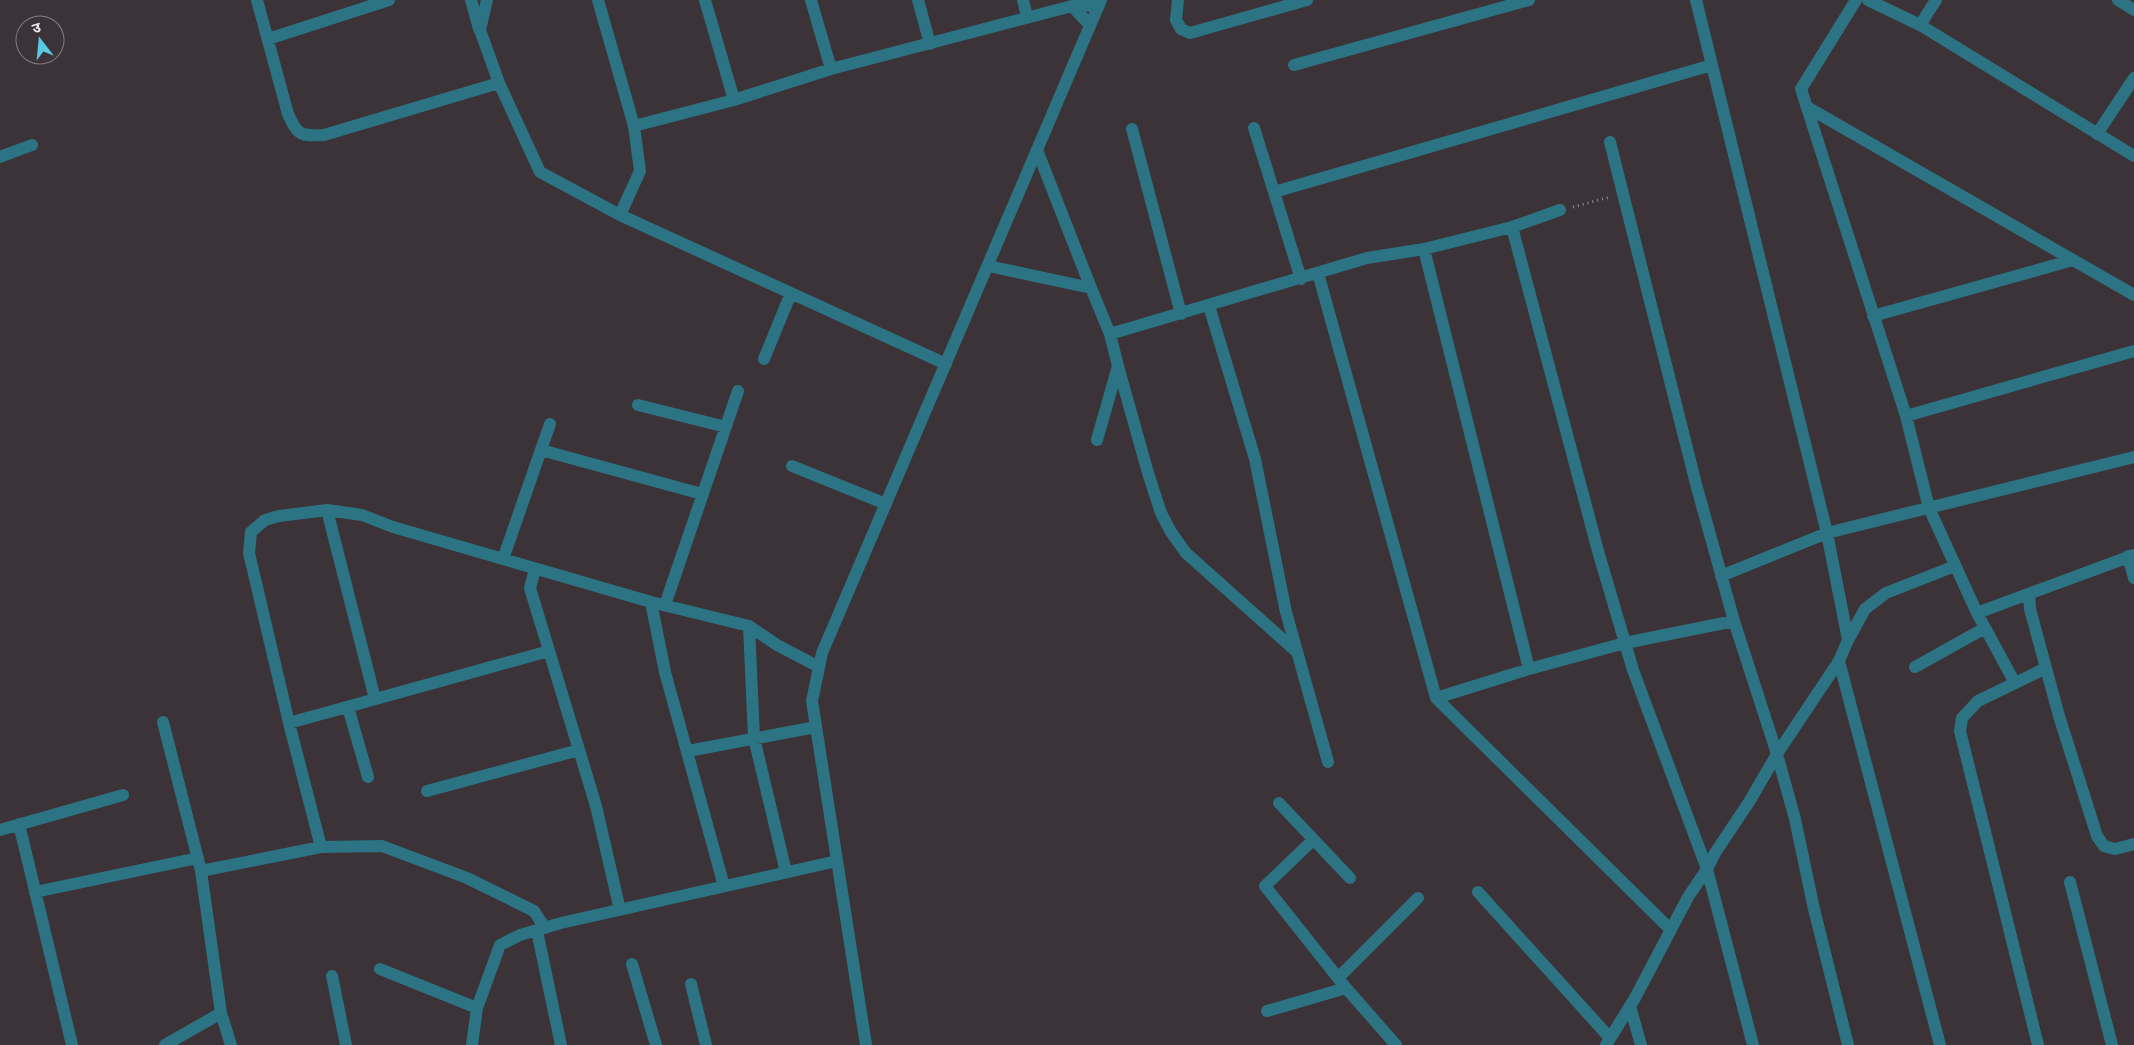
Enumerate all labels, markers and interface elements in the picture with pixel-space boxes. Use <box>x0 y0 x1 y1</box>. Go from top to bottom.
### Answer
north arrow <box>15 15 65 65</box>
text: उ <box>30 18 44 37</box>

